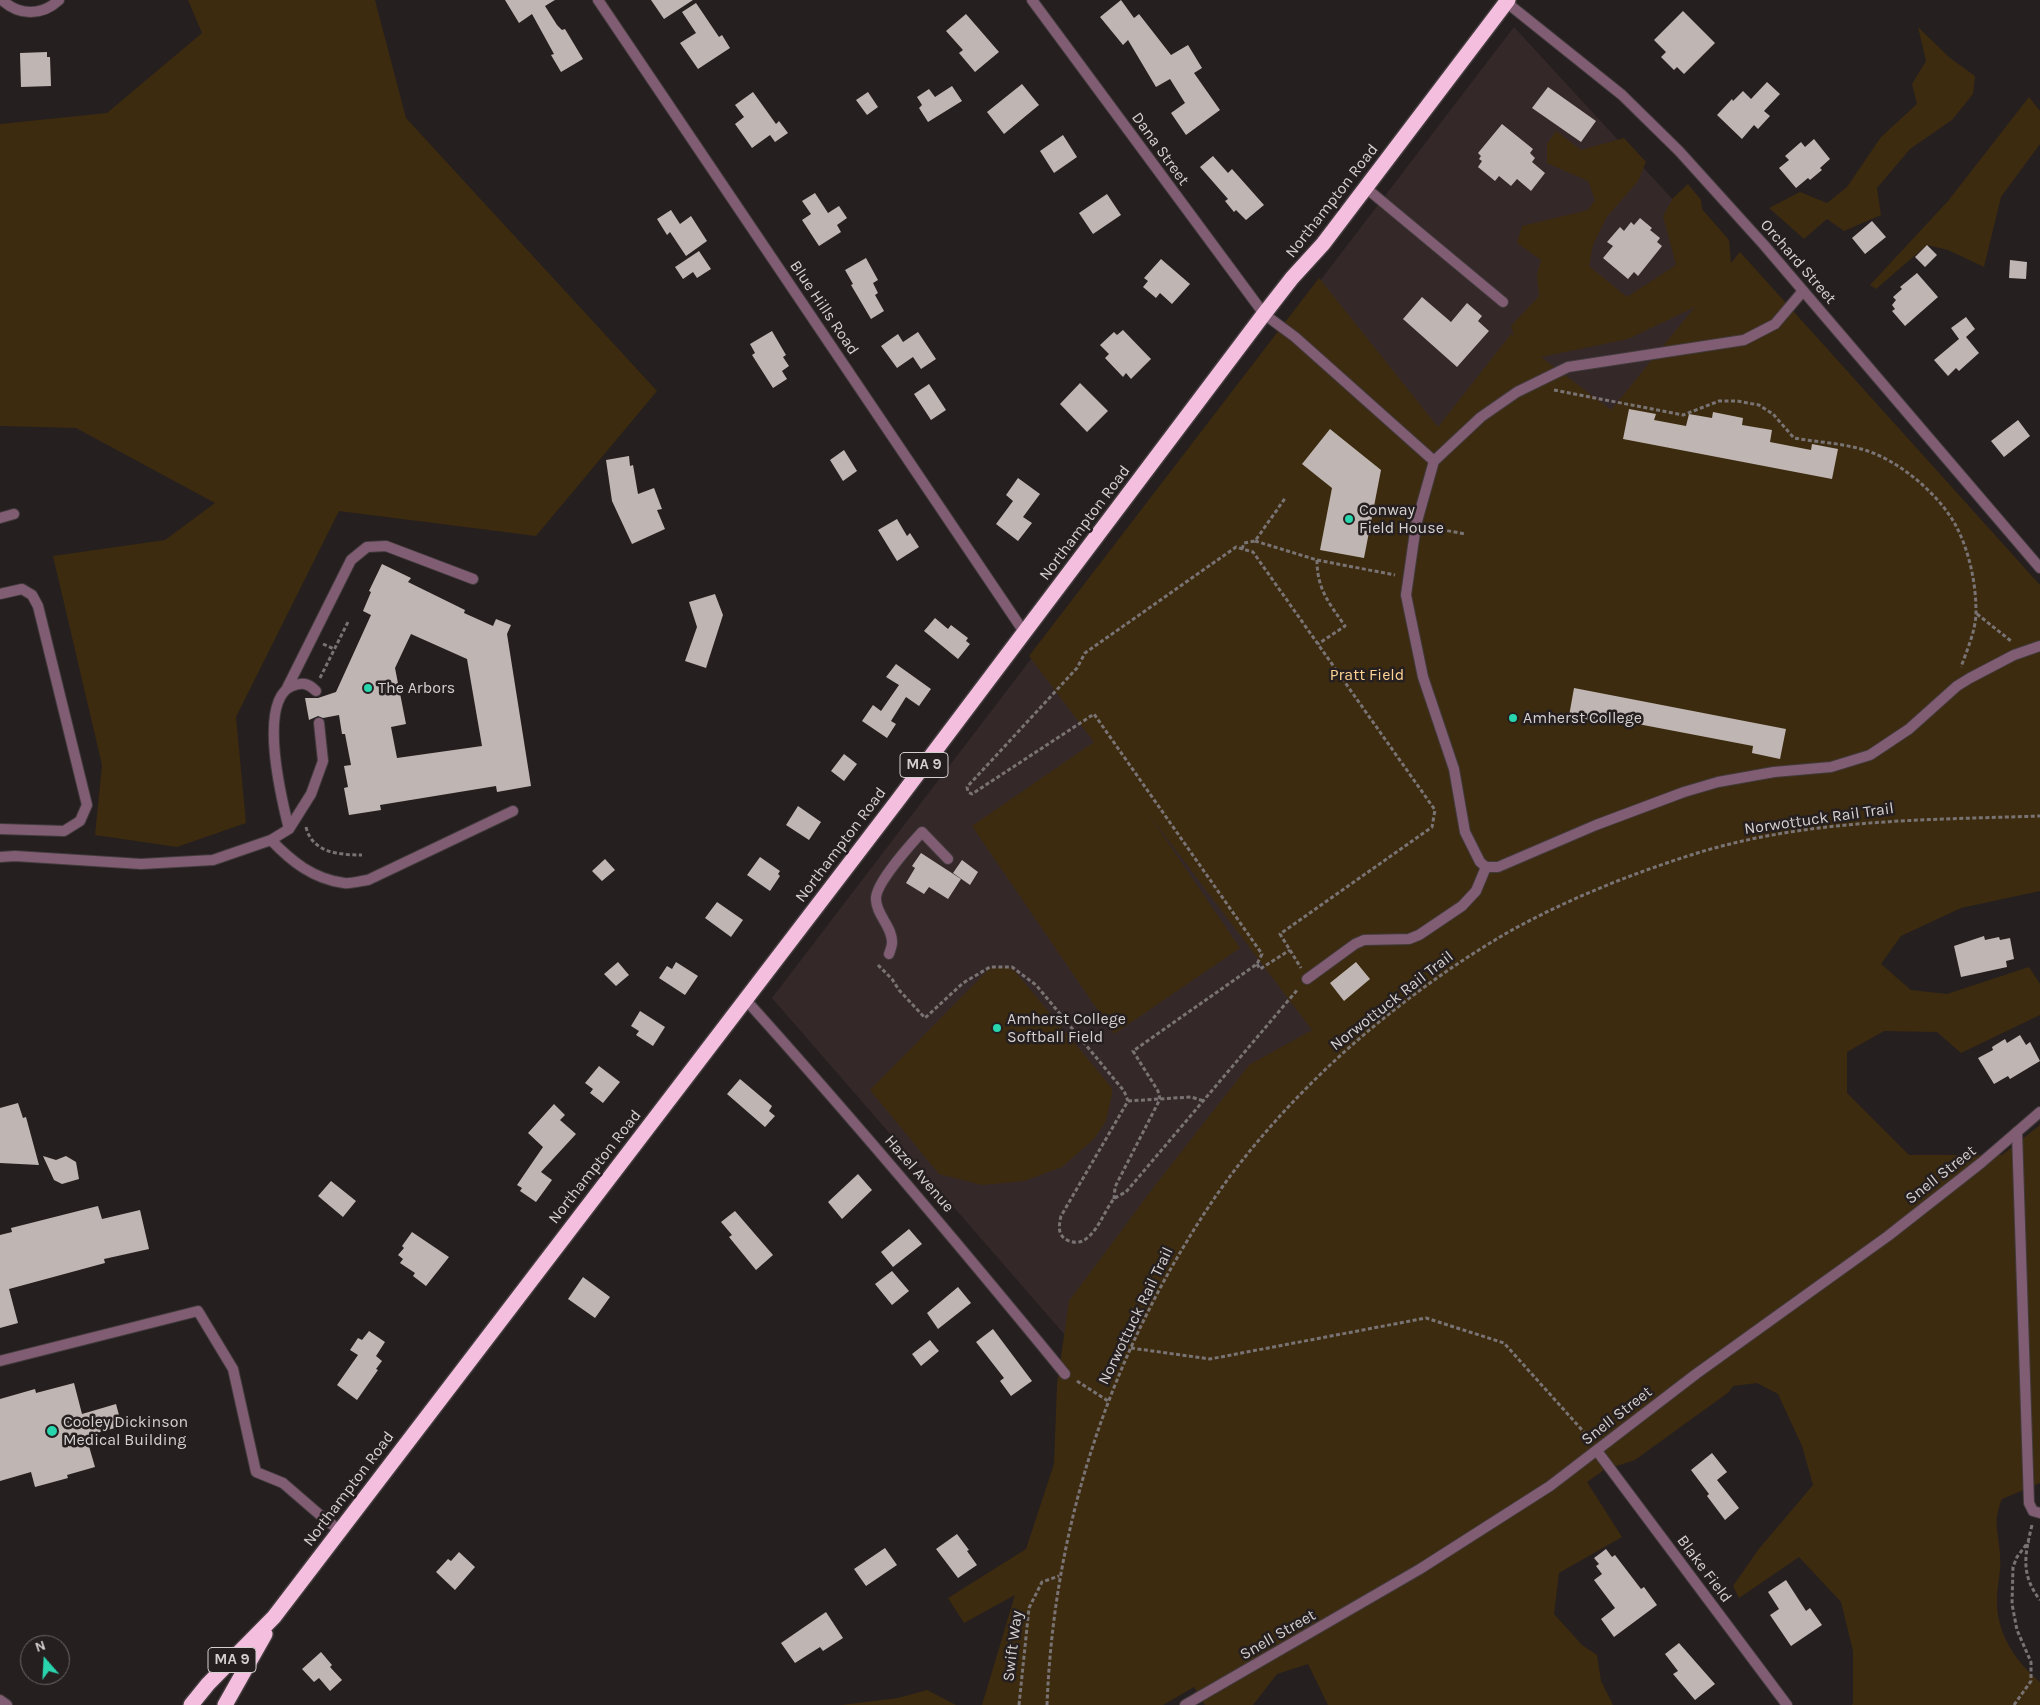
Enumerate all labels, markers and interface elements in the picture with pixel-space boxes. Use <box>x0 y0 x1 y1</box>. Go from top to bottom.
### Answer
street label: Dana Street <box>1127 109 1193 189</box>
street label: Northampton Road <box>1282 140 1382 262</box>
street label: Orchard Street <box>1756 216 1840 308</box>
street label: Blue Hills Road <box>785 257 863 359</box>
street label: Northampton Road <box>1035 462 1135 584</box>
place label: Conway Field House <box>1359 500 1444 538</box>
marker: Conway Field House <box>1343 513 1355 525</box>
park label: Pratt Field <box>1330 665 1404 685</box>
place label: The Arbors <box>378 678 455 698</box>
marker: The Arbors <box>362 682 374 694</box>
place label: Amherst College <box>1523 708 1642 728</box>
marker: Amherst College <box>1507 712 1519 724</box>
road number: MA 9 <box>900 752 948 778</box>
street label: Northampton Road <box>791 784 891 906</box>
street label: Norwottuck Rail Trail <box>1743 799 1895 839</box>
street label: Norwottuck Rail Trail <box>1327 947 1457 1055</box>
place label: Amherst College Softball Field <box>1007 1009 1126 1047</box>
marker: Amherst College Softball Field <box>991 1022 1003 1034</box>
street label: Northampton Road <box>545 1106 645 1228</box>
street label: Hazel Avenue <box>880 1131 958 1217</box>
street label: Snell Street <box>1902 1142 1980 1208</box>
street label: Norwottuck Rail Trail <box>1094 1244 1178 1388</box>
street label: Snell Street <box>1578 1383 1656 1449</box>
place label: Cooley Dickinson Medical Building <box>63 1412 188 1450</box>
marker: Cooley Dickinson Medical Building <box>45 1424 59 1438</box>
street label: Northampton Road <box>299 1428 399 1550</box>
street label: Blake Field <box>1672 1531 1736 1607</box>
street label: Snell Street <box>1237 1606 1319 1664</box>
street label: Swift Way <box>999 1609 1027 1683</box>
north arrow <box>20 1635 70 1685</box>
text: N <box>33 1637 48 1656</box>
road number: MA 9 <box>208 1648 256 1672</box>

